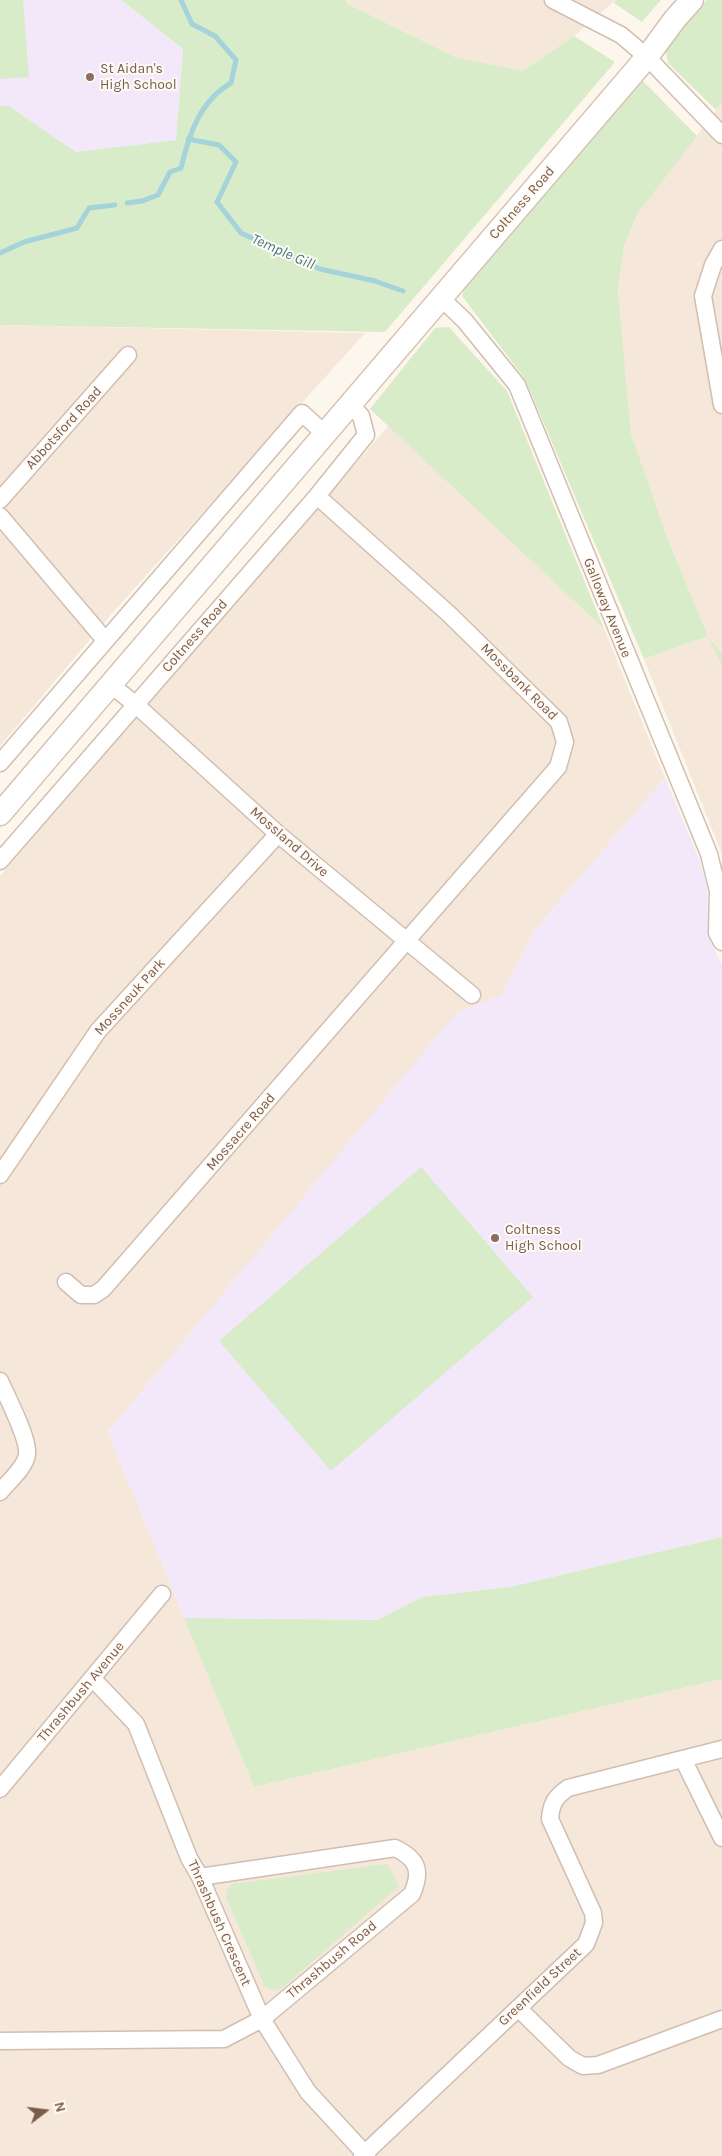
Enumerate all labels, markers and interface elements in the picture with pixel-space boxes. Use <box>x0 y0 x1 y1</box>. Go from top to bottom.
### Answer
place label: St Aidan's High School <box>100 61 177 94</box>
marker: St Aidan's High School <box>84 71 96 83</box>
street label: Coltness Road <box>486 163 558 243</box>
water label: Temple Gill <box>248 230 318 274</box>
street label: Abbotsford Road <box>22 383 106 473</box>
street label: Galloway Avenue <box>579 556 635 660</box>
street label: Coltness Road <box>159 596 231 676</box>
street label: Mossbank Road <box>477 640 561 724</box>
street label: Mossland Drive <box>246 803 332 881</box>
street label: Mossneuk Park <box>91 955 169 1039</box>
street label: Mossacre Road <box>203 1090 279 1174</box>
place label: Coltness High School <box>505 1222 582 1254</box>
marker: Coltness High School <box>489 1232 501 1244</box>
street label: Thrashbush Avenue <box>34 1638 128 1746</box>
street label: Thrashbush Crescent <box>184 1857 254 1989</box>
street label: Thrashbush Road <box>284 1918 380 2002</box>
street label: Greenfield Street <box>495 1944 585 2030</box>
north arrow <box>20 2086 70 2136</box>
text: N <box>50 2100 69 2114</box>

